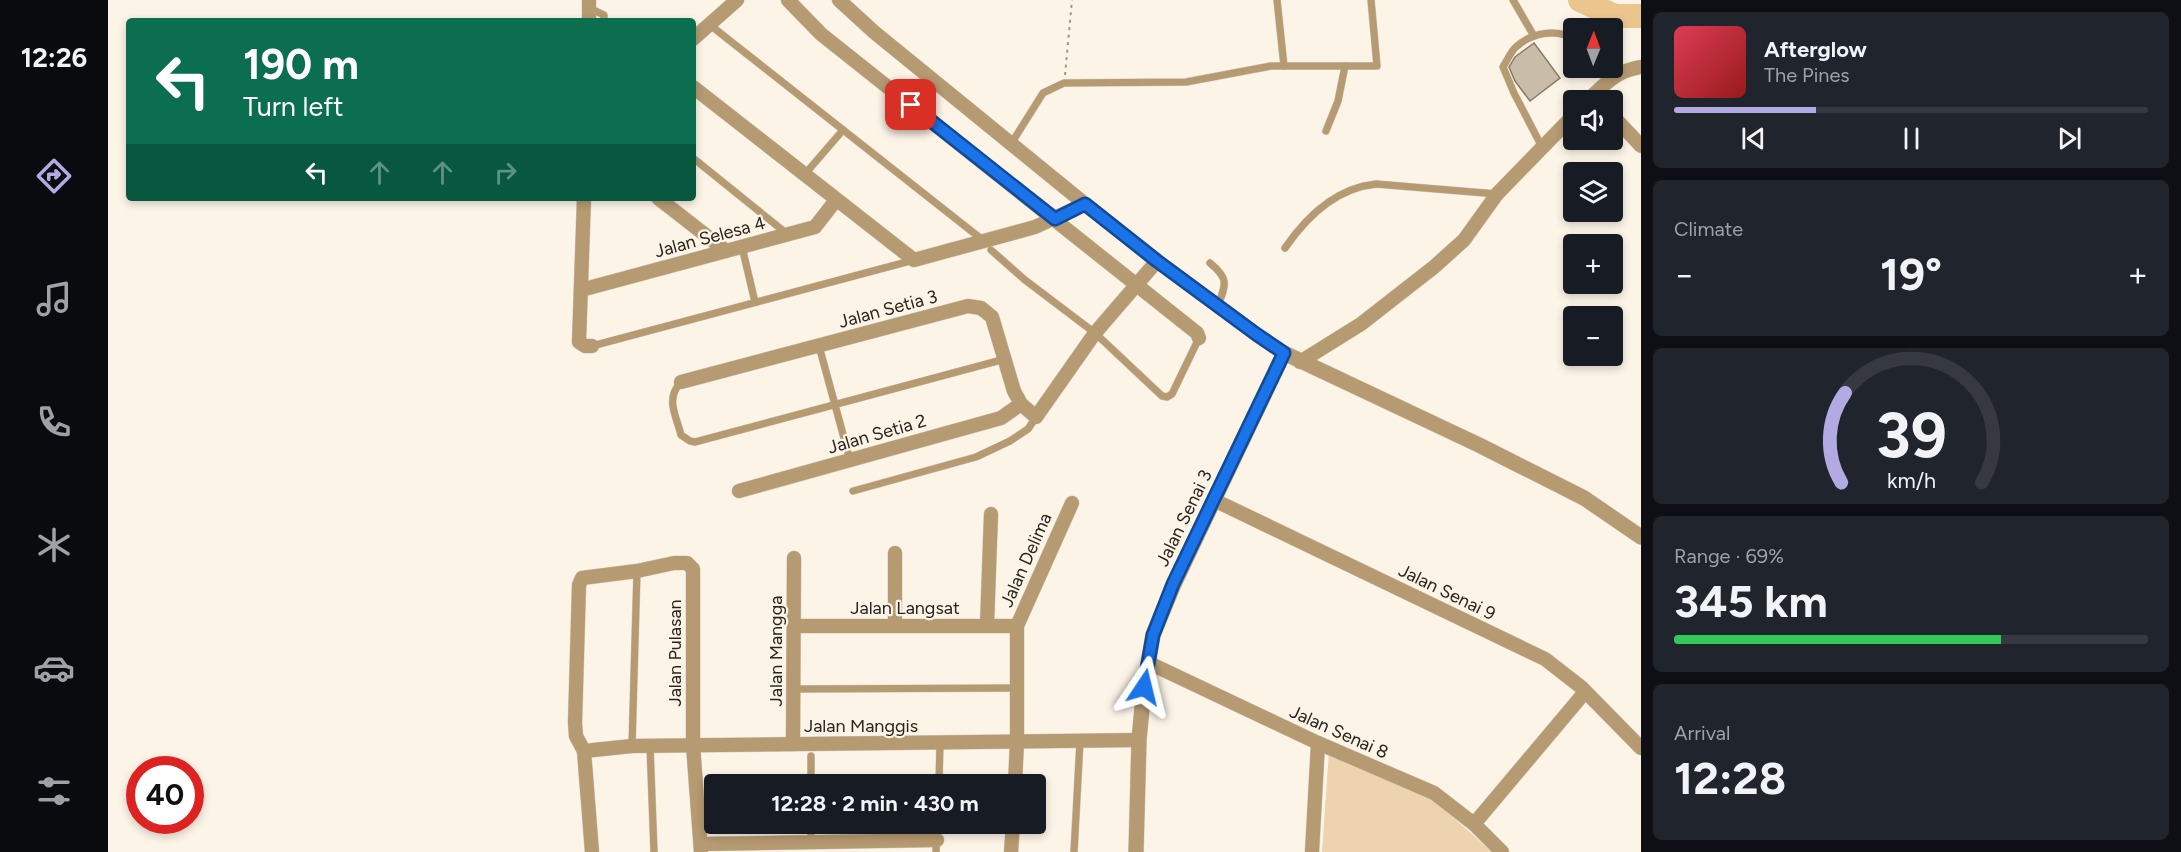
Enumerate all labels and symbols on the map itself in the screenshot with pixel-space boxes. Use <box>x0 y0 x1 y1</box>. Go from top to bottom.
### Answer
north arrow <box>1563 18 1623 78</box>
pin <box>885 79 936 130</box>
street label: Jalan Selesa 4 <box>652 212 768 262</box>
street label: Jalan Setia 3 <box>836 285 940 333</box>
street label: Jalan Setia 2 <box>825 409 929 459</box>
street label: Jalan Senai 3 <box>1151 466 1217 570</box>
street label: Jalan Delima <box>995 509 1057 611</box>
street label: Jalan Senai 9 <box>1395 559 1499 625</box>
street label: Jalan Mangga <box>765 596 787 706</box>
street label: Jalan Langsat <box>850 597 960 619</box>
street label: Jalan Pulasan <box>664 599 686 707</box>
position arrow <box>1112 655 1176 719</box>
street label: Jalan Senai 8 <box>1286 700 1392 764</box>
street label: Jalan Manggis <box>804 715 918 737</box>
speed limit sign: 40 <box>126 756 204 834</box>

